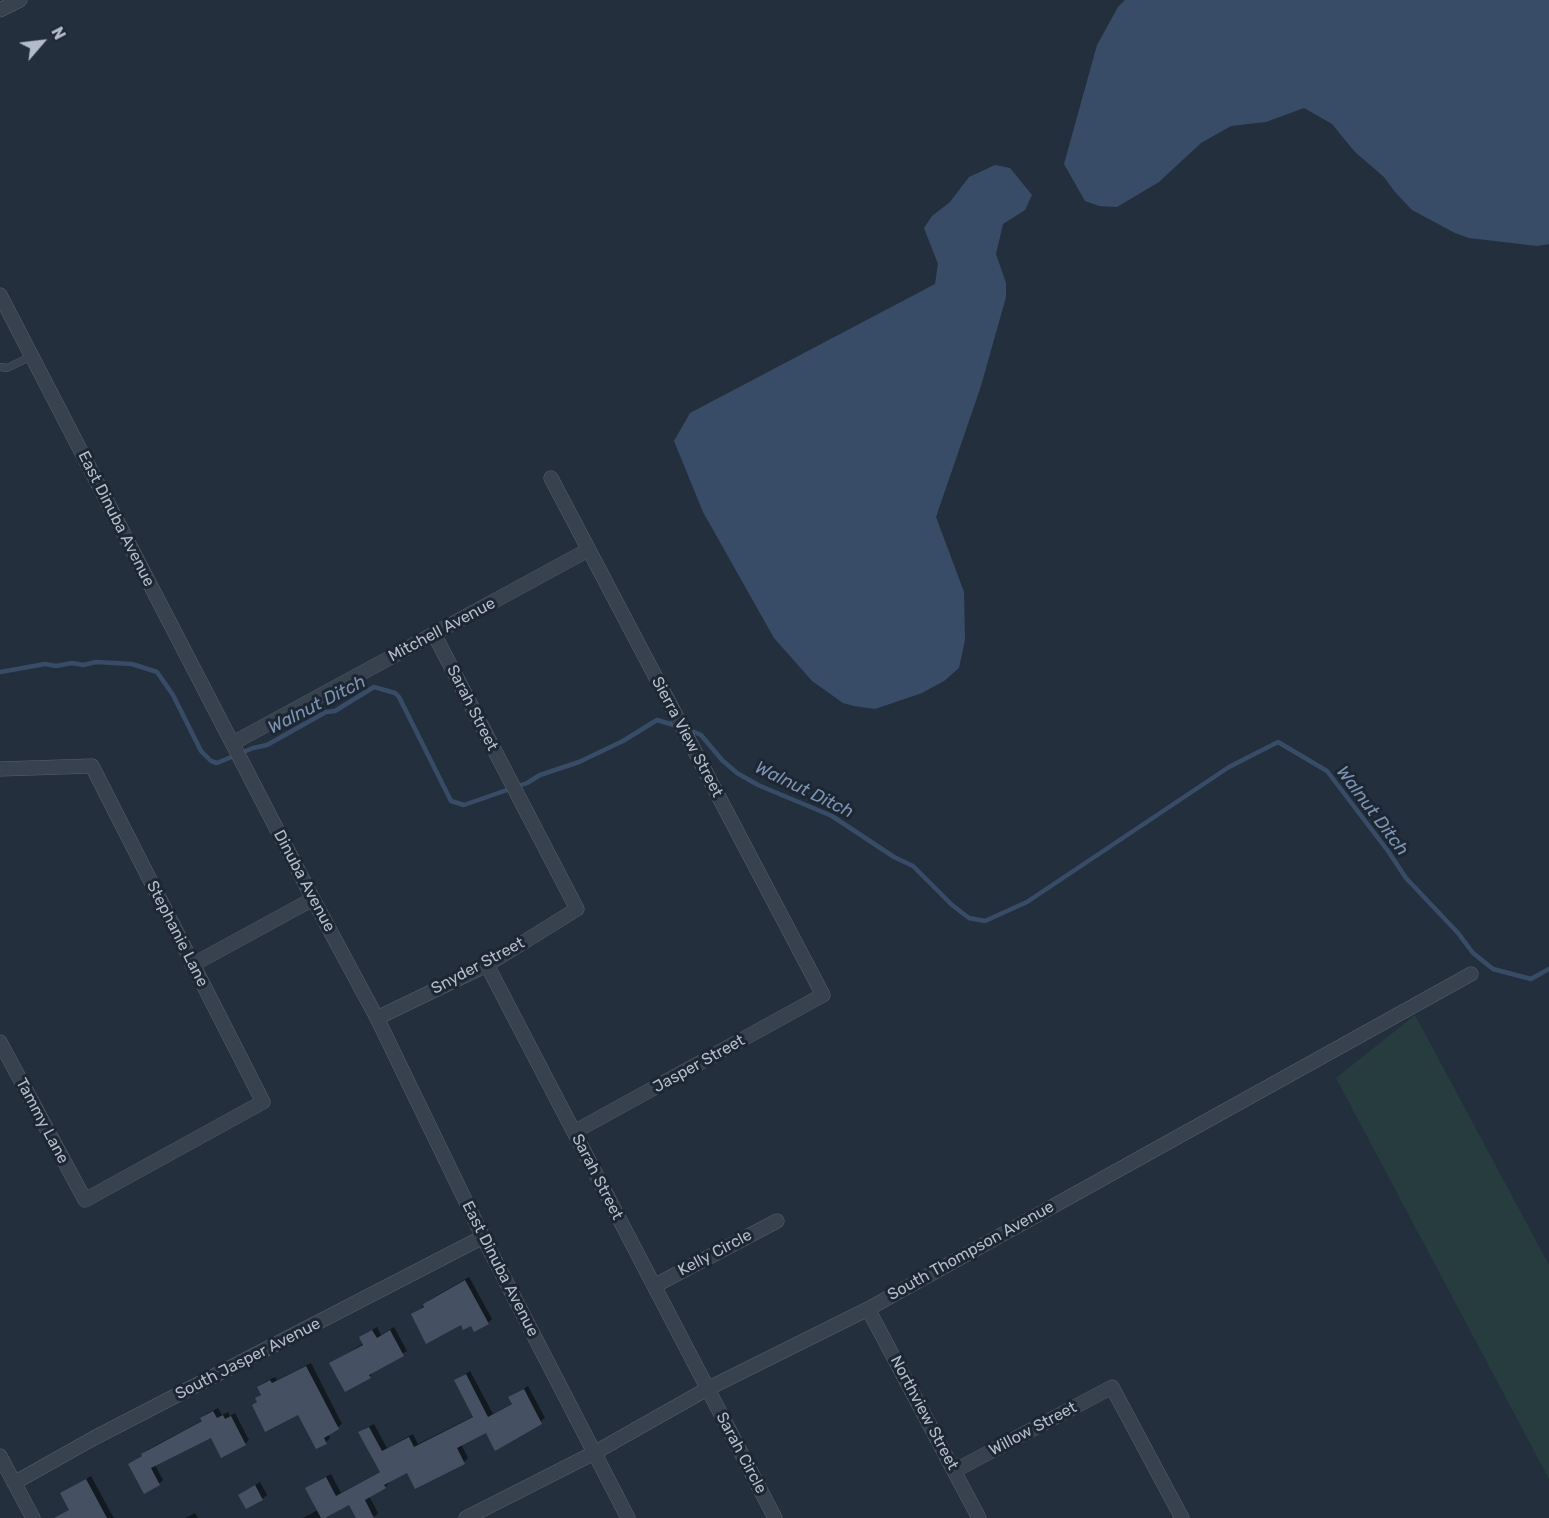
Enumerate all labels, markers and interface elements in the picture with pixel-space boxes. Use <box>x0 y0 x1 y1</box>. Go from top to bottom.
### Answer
north arrow <box>12 12 72 72</box>
text: N <box>47 24 69 43</box>
street label: East Dinuba Avenue <box>74 448 158 590</box>
street label: Mitchell Avenue <box>385 594 499 666</box>
street label: Sarah Street <box>442 662 502 754</box>
water label: Walnut Ditch <box>264 671 370 739</box>
street label: Sierra View Street <box>647 674 727 800</box>
water label: Walnut Ditch <box>751 757 857 823</box>
water label: Walnut Ditch <box>1331 762 1413 860</box>
street label: Dinuba Avenue <box>269 827 339 935</box>
street label: Stephanie Lane <box>142 878 212 990</box>
street label: Snyder Street <box>428 933 528 999</box>
street label: Jasper Street <box>650 1031 748 1097</box>
street label: Tammy Lane <box>11 1075 73 1167</box>
street label: Sarah Street <box>567 1131 627 1223</box>
street label: South Thompson Avenue <box>884 1197 1058 1305</box>
street label: East Dinuba Avenue <box>458 1198 542 1340</box>
street label: Kelly Circle <box>675 1226 755 1280</box>
street label: South Jasper Avenue <box>172 1314 324 1404</box>
street label: Northview Street <box>886 1353 962 1473</box>
street label: Willow Street <box>986 1398 1080 1460</box>
street label: Sarah Circle <box>712 1409 770 1497</box>

